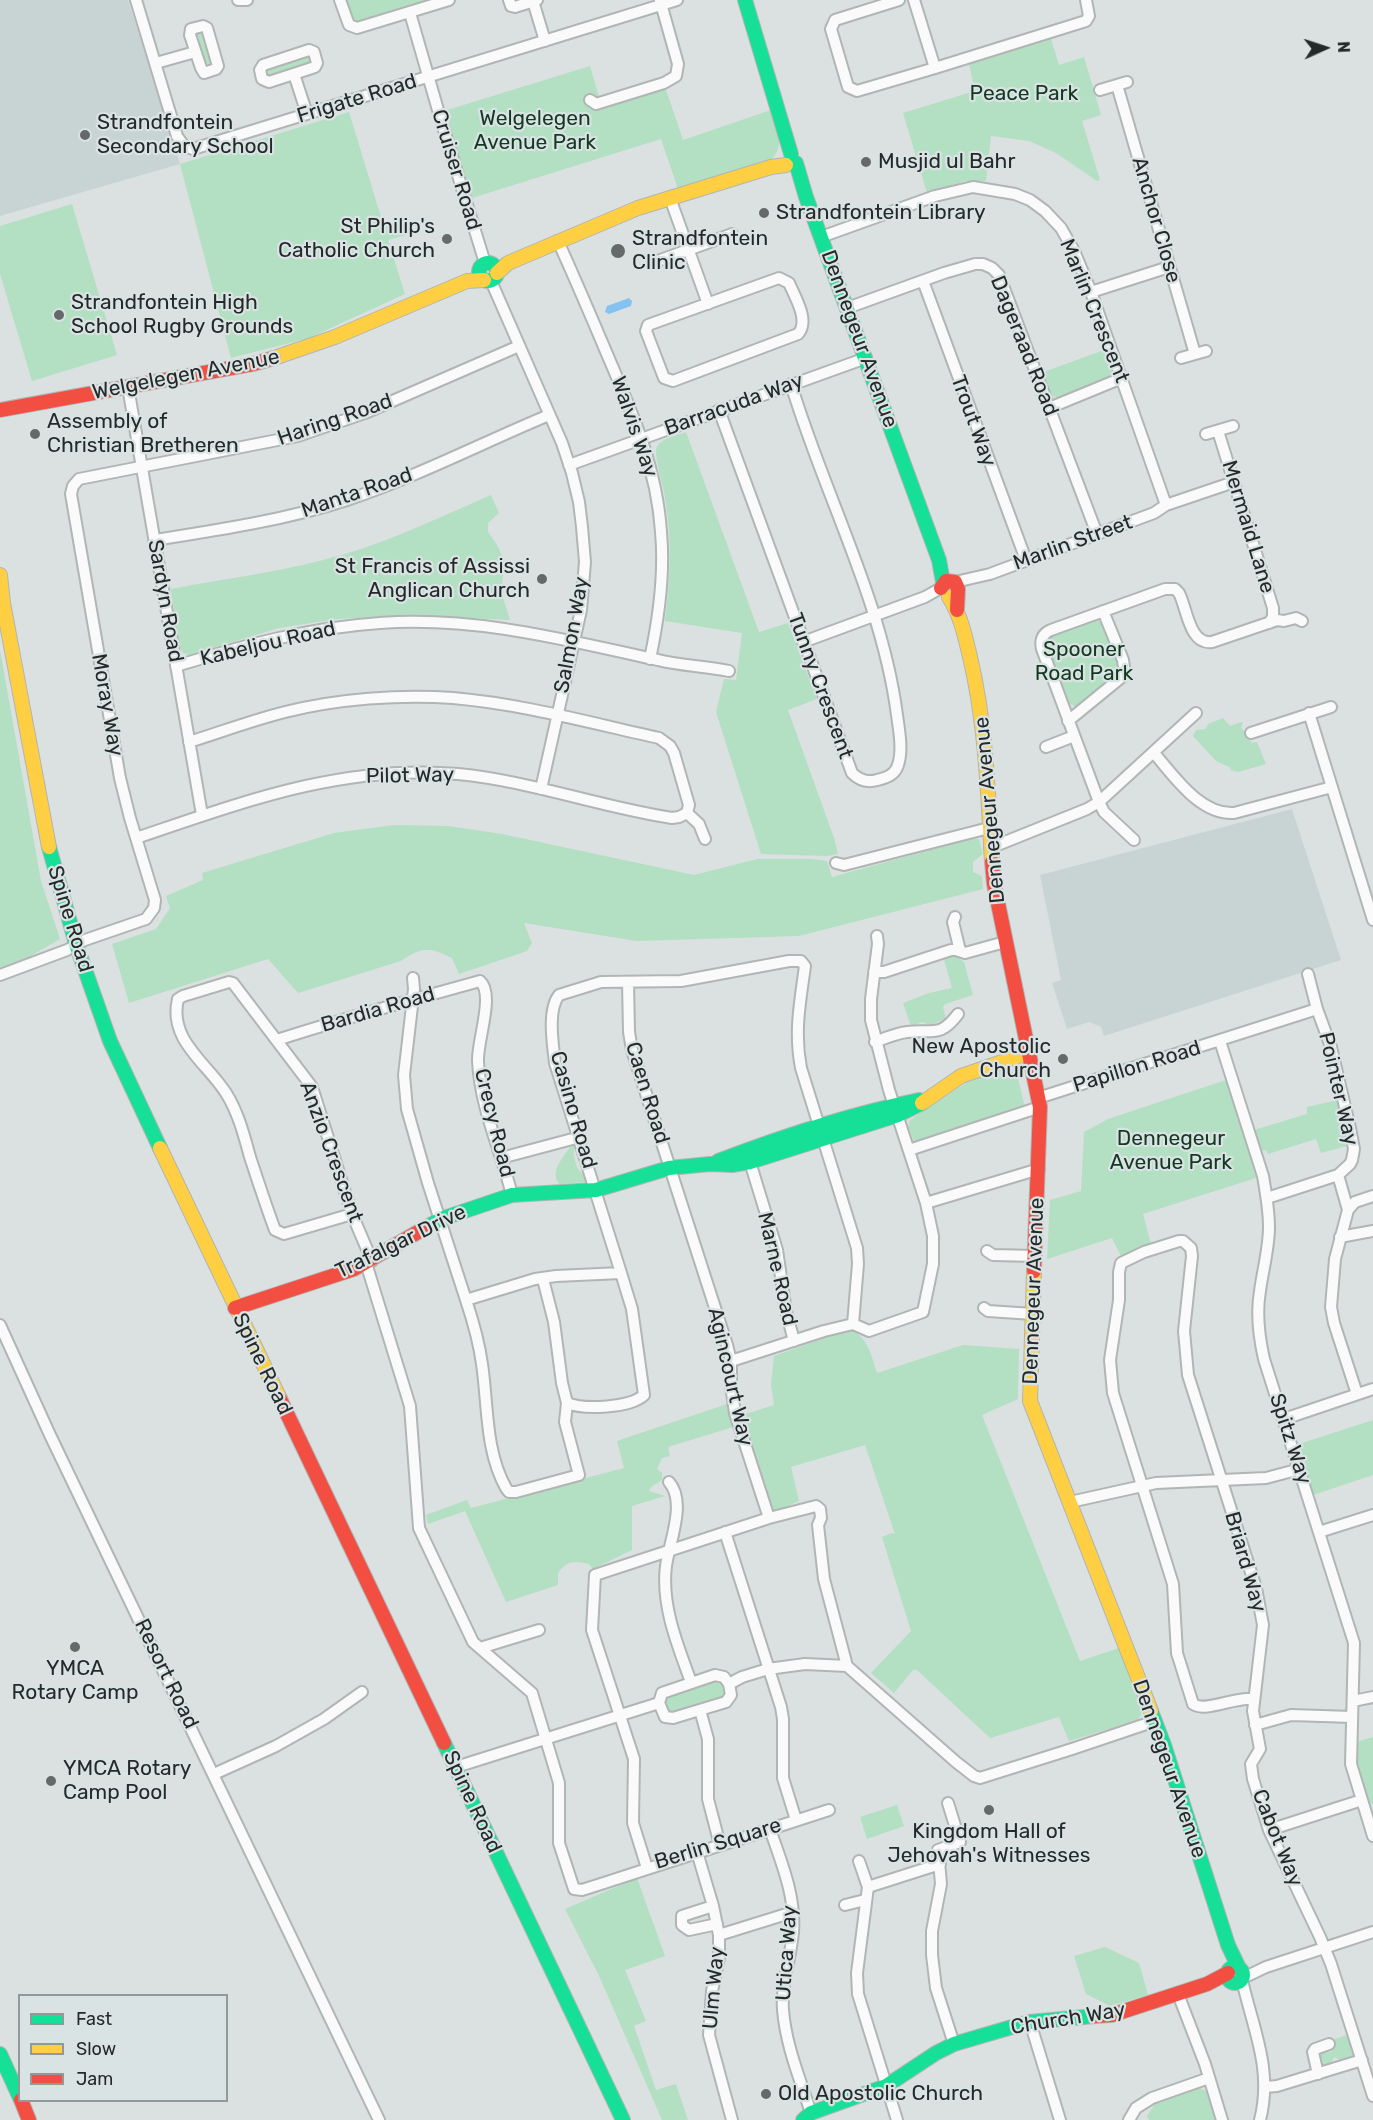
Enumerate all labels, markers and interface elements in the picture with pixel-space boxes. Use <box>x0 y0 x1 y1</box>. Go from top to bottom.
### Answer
north arrow <box>1295 18 1355 78</box>
text: N <box>1334 41 1353 53</box>
street label: Frigate Road <box>294 69 420 129</box>
park label: Peace Park <box>970 81 1078 107</box>
park label: Welgelegen Avenue Park <box>474 106 596 156</box>
street label: Cruiser Road <box>426 107 486 233</box>
place label: Strandfontein Secondary School <box>97 110 274 160</box>
marker: Strandfontein Secondary School <box>78 128 92 142</box>
place label: Musjid ul Bahr <box>878 149 1015 175</box>
street label: Anchor Close <box>1126 154 1186 286</box>
marker: Musjid ul Bahr <box>859 155 873 169</box>
place label: Strandfontein Library <box>776 200 986 226</box>
marker: Strandfontein Library <box>757 206 771 220</box>
place label: St Philip's Catholic Church <box>278 214 435 264</box>
place label: Strandfontein Clinic <box>632 226 768 276</box>
marker: St Philip's Catholic Church <box>440 232 454 246</box>
street label: Marlin Crescent <box>1054 236 1134 386</box>
marker: Strandfontein Clinic <box>609 242 627 260</box>
street label: Dennegeur Avenue <box>815 247 903 431</box>
street label: Dageraad Road <box>984 272 1064 420</box>
place label: Strandfontein High School Rugby Grounds <box>71 290 293 340</box>
marker: Strandfontein High School Rugby Grounds <box>52 308 66 322</box>
street label: Welgelegen Avenue <box>90 344 282 406</box>
street label: Barracuda Way <box>661 368 807 442</box>
street label: Trout Way <box>945 372 1001 470</box>
street label: Walvis Way <box>605 373 663 481</box>
street label: Haring Road <box>274 389 396 451</box>
place label: Assembly of Christian Bretheren <box>47 409 239 459</box>
marker: Assembly of Christian Bretheren <box>28 427 42 441</box>
street label: Mermaid Lane <box>1216 458 1280 596</box>
street label: Manta Road <box>298 462 416 524</box>
street label: Marlin Street <box>1010 510 1136 576</box>
street label: Sardyn Road <box>142 538 188 664</box>
place label: St Francis of Assissi Anglican Church <box>335 554 530 604</box>
marker: St Francis of Assissi Anglican Church <box>535 572 549 586</box>
street label: Salmon Way <box>549 575 595 695</box>
street label: Tunny Crescent <box>782 610 858 762</box>
street label: Kabeljou Road <box>198 616 338 672</box>
park label: Spooner Road Park <box>1035 637 1133 687</box>
street label: Moray Way <box>86 652 128 758</box>
street label: Dennegeur Avenue <box>969 716 1011 904</box>
street label: Pilot Way <box>366 763 454 789</box>
street label: Spine Road <box>42 863 98 975</box>
street label: Bardia Road <box>318 982 438 1038</box>
street label: Pointer Way <box>1313 1030 1363 1148</box>
place label: New Apostolic Church <box>912 1034 1051 1084</box>
street label: Papillon Road <box>1070 1036 1204 1098</box>
street label: Caen Road <box>620 1039 674 1147</box>
street label: Casino Road <box>544 1048 602 1172</box>
marker: New Apostolic Church <box>1056 1052 1070 1066</box>
street label: Crecy Road <box>468 1066 520 1180</box>
street label: Anzio Crescent <box>294 1078 368 1226</box>
park label: Dennegeur Avenue Park <box>1110 1126 1232 1176</box>
street label: Dennegeur Avenue <box>1018 1197 1050 1385</box>
street label: Trafalgar Drive <box>332 1200 470 1284</box>
street label: Marne Road <box>752 1210 802 1328</box>
street label: Agincourt Way <box>702 1305 758 1449</box>
street label: Spine Road <box>227 1309 297 1419</box>
street label: Spitz Way <box>1263 1390 1317 1488</box>
street label: Briard Way <box>1219 1509 1271 1615</box>
street label: Resort Road <box>129 1615 203 1733</box>
marker: YMCA Rotary Camp <box>68 1640 82 1654</box>
place label: YMCA Rotary Camp <box>12 1656 138 1706</box>
street label: Dennegeur Avenue <box>1127 1676 1211 1862</box>
street label: Spine Road <box>437 1747 507 1857</box>
place label: YMCA Rotary Camp Pool <box>63 1756 191 1806</box>
marker: YMCA Rotary Camp Pool <box>44 1774 58 1788</box>
street label: Cabot Way <box>1246 1786 1308 1890</box>
marker: Kingdom Hall of Jehovah's Witnesses <box>982 1803 996 1817</box>
street label: Berlin Square <box>652 1813 784 1875</box>
place label: Kingdom Hall of Jehovah's Witnesses <box>888 1819 1090 1869</box>
street label: Utica Way <box>771 1904 803 2002</box>
street label: Ulm Way <box>698 1946 730 2030</box>
legend <box>18 1994 228 2102</box>
street label: Church Way <box>1009 1997 1127 2041</box>
text: Fast <box>76 2008 112 2030</box>
text: Slow <box>76 2038 116 2060</box>
text: Jam <box>76 2068 113 2090</box>
place label: Old Apostolic Church <box>778 2081 983 2107</box>
marker: Old Apostolic Church <box>759 2087 773 2101</box>

